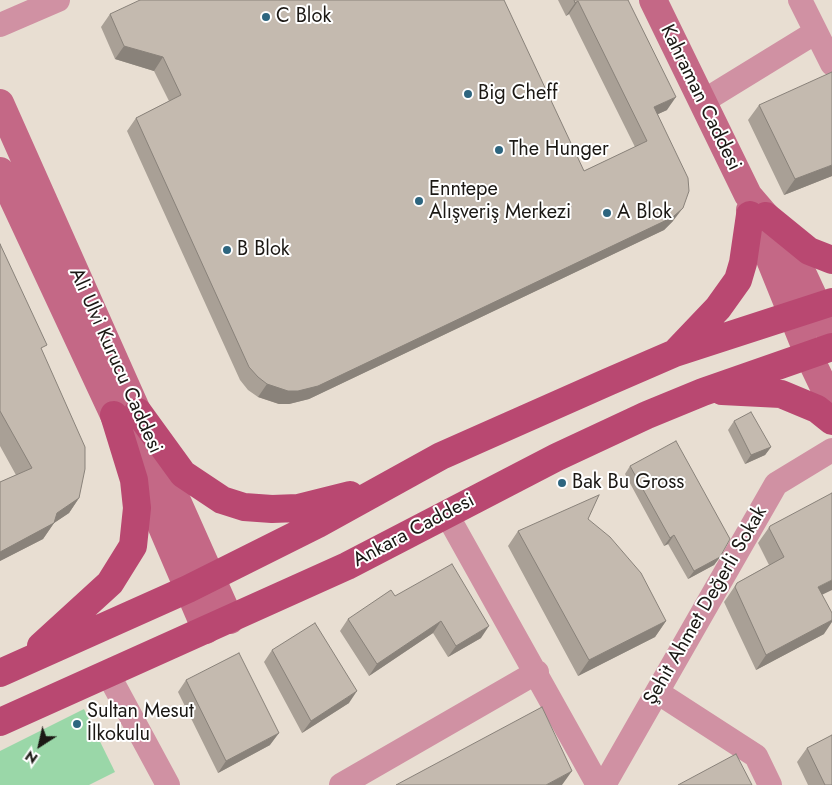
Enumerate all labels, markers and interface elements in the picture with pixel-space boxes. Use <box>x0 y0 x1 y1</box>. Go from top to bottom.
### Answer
place label: C Blok <box>276 5 331 29</box>
marker: C Blok <box>260 11 272 23</box>
street label: Kahraman Caddesi <box>654 21 746 175</box>
place label: Big Cheff <box>478 82 558 106</box>
marker: Big Cheff <box>462 88 474 100</box>
place label: The Hunger <box>509 138 609 162</box>
marker: The Hunger <box>493 144 505 156</box>
place label: Enntepe Alışveriş Merkezi <box>429 178 571 225</box>
marker: Enntepe Alışveriş Merkezi <box>413 195 425 207</box>
place label: A Blok <box>617 201 672 225</box>
marker: A Blok <box>601 207 613 219</box>
place label: B Blok <box>237 238 290 262</box>
marker: B Blok <box>221 244 233 256</box>
street label: Ali Ulvi Kurucu Caddesi <box>63 265 167 457</box>
place label: Bak Bu Gross <box>572 471 684 495</box>
marker: Bak Bu Gross <box>556 477 568 489</box>
street label: Ankara Caddesi <box>349 489 479 573</box>
street label: Şehit Ahmet Değerli Sokak <box>639 502 773 710</box>
place label: Sultan Mesut İlkokulu <box>87 700 194 747</box>
marker: Sultan Mesut İlkokulu <box>71 718 83 730</box>
north arrow <box>15 720 65 770</box>
text: N <box>21 746 42 769</box>

